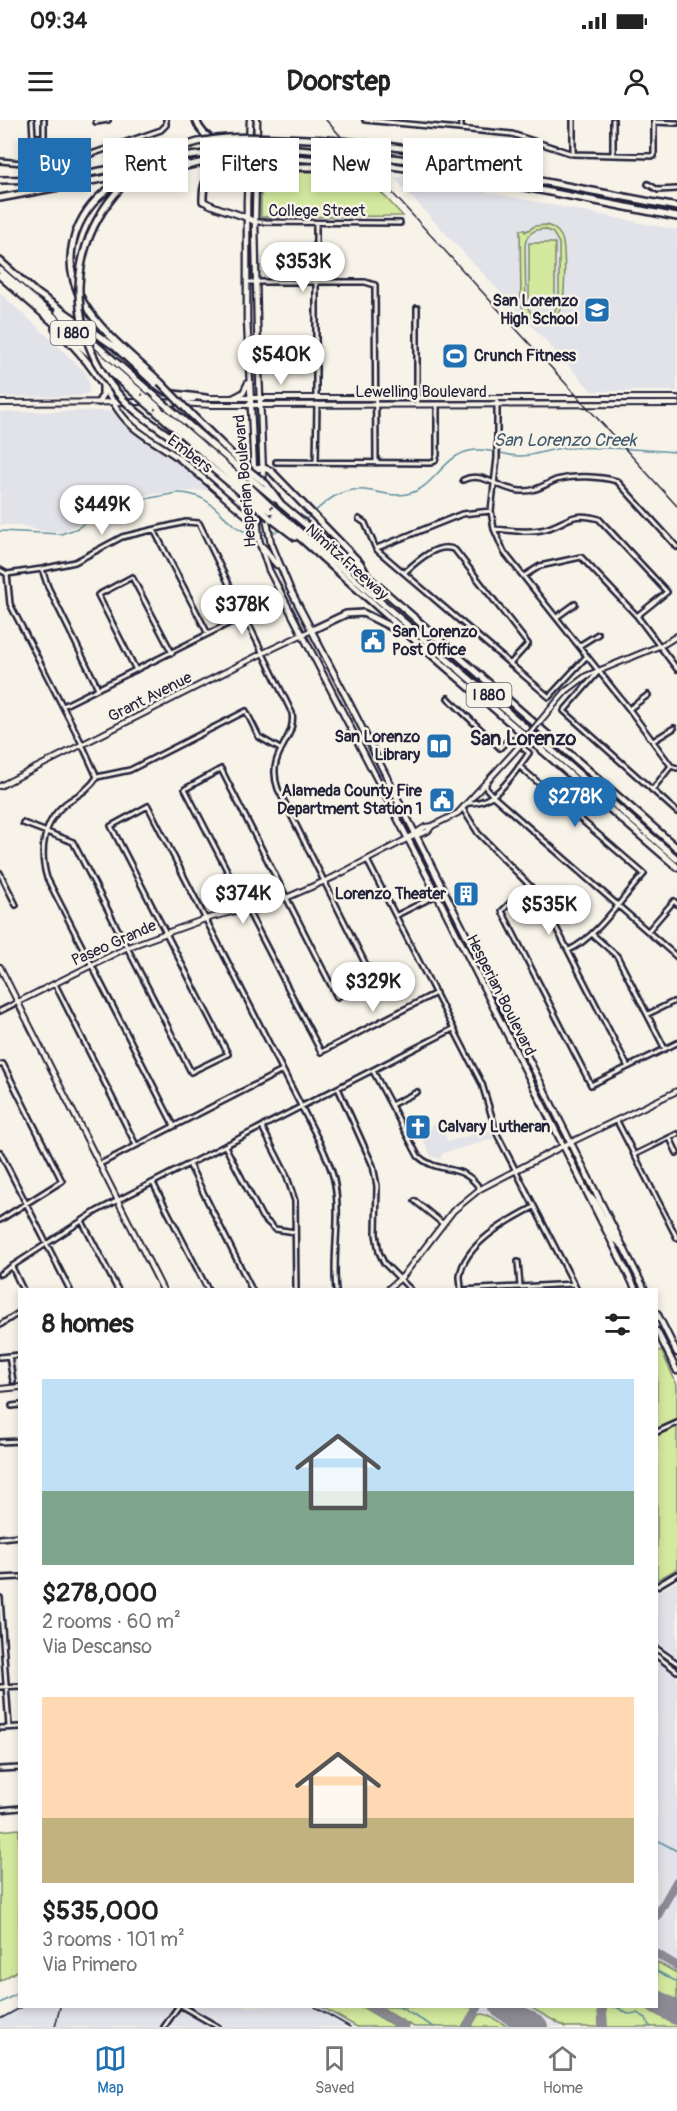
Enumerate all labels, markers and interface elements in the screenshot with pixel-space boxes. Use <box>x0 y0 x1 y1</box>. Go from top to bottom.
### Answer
text: 09:34 <box>30 7 87 35</box>
icon: menu <box>24 65 57 98</box>
text: Doorstep <box>286 65 391 98</box>
icon: person <box>620 65 653 98</box>
chip: Buy <box>18 138 91 192</box>
chip: Rent <box>103 138 188 192</box>
chip: Filters <box>200 138 299 192</box>
chip: New <box>311 138 391 192</box>
chip: Apartment <box>403 138 543 192</box>
street label: College Street <box>269 201 366 221</box>
pin: $353K <box>261 242 345 293</box>
text: $353K <box>275 249 331 274</box>
place label: San Lorenzo High School <box>493 291 578 329</box>
school or university icon: San Lorenzo High School <box>582 295 612 325</box>
road number: I 880 <box>50 321 96 345</box>
pin: $540K <box>239 335 323 386</box>
sports icon: Crunch Fitness <box>440 341 470 371</box>
text: $540K <box>252 342 311 367</box>
place label: Crunch Fitness <box>474 346 577 366</box>
street label: Lewelling Boulevard <box>355 382 487 402</box>
street label: Hesperian Boulevard <box>229 414 261 548</box>
water label: San Lorenzo Creek <box>494 429 638 452</box>
street label: Embers <box>164 431 216 477</box>
pin: $449K <box>60 485 144 536</box>
text: $449K <box>74 492 130 517</box>
street label: Nimitz Freeway <box>301 520 393 604</box>
pin: $378K <box>200 585 284 636</box>
text: $378K <box>215 592 269 617</box>
place label: San Lorenzo Post Office <box>392 622 478 660</box>
public building icon: San Lorenzo Post Office <box>358 626 388 656</box>
street label: Grant Avenue <box>105 667 195 727</box>
road number: I 880 <box>466 683 512 707</box>
district label: San Lorenzo <box>470 726 577 751</box>
place label: San Lorenzo Library <box>335 727 420 765</box>
library icon: San Lorenzo Library <box>424 731 454 761</box>
pin: $278K <box>533 777 617 828</box>
place label: Alameda County Fire Department Station 1 <box>277 781 423 819</box>
text: $278K <box>548 784 602 809</box>
public building icon: Alameda County Fire Department Station 1 <box>427 785 457 815</box>
pin: $374K <box>201 874 285 925</box>
building icon: Lorenzo Theater <box>451 879 481 909</box>
text: $374K <box>215 881 271 906</box>
place label: Lorenzo Theater <box>335 884 446 904</box>
pin: $535K <box>507 885 591 936</box>
text: $535K <box>521 892 577 917</box>
street label: Paseo Grande <box>68 915 160 971</box>
street label: Hesperian Boulevard <box>462 931 540 1059</box>
pin: $329K <box>331 962 415 1013</box>
text: $329K <box>345 969 401 994</box>
church icon: Calvary Lutheran <box>403 1112 433 1142</box>
place label: Calvary Lutheran <box>438 1117 550 1137</box>
text: 8 homes <box>42 1308 134 1340</box>
icon: filters <box>601 1308 634 1341</box>
icon: home <box>284 1418 392 1526</box>
text: $278,000 <box>42 1577 157 1609</box>
text: 2 rooms · 60 m² <box>42 1609 181 1634</box>
text: Via Descanso <box>42 1634 152 1659</box>
icon: home <box>284 1736 392 1844</box>
text: $535,000 <box>42 1895 159 1927</box>
text: 3 rooms · 101 m² <box>42 1927 185 1952</box>
text: Via Primero <box>42 1952 137 1977</box>
tab: Map <box>94 2042 127 2098</box>
tab: Saved <box>315 2042 355 2098</box>
tab: Home <box>543 2042 583 2098</box>

